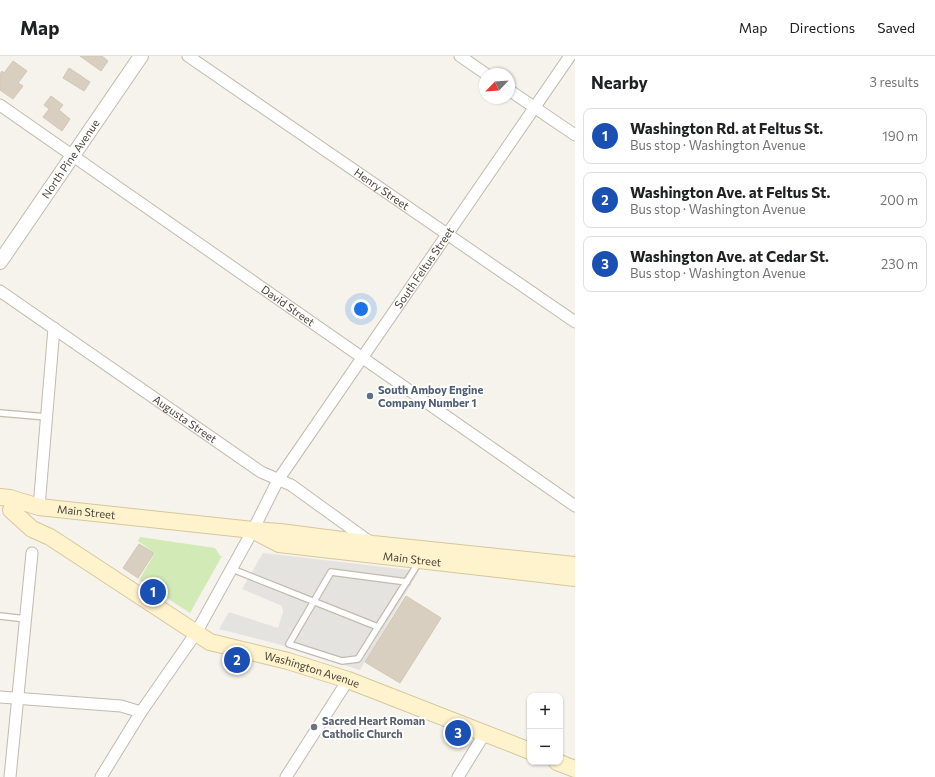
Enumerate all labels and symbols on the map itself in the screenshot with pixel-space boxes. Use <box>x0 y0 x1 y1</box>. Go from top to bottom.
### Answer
north arrow <box>479 68 515 104</box>
street label: North Pine Avenue <box>39 116 102 201</box>
street label: Henry Street <box>352 165 412 212</box>
street label: South Feltus Street <box>391 224 457 311</box>
street label: David Street <box>259 282 318 329</box>
your location <box>351 299 371 319</box>
place label: South Amboy Engine Company Number 1 <box>378 383 483 409</box>
marker: South Amboy Engine Company Number 1 <box>365 391 375 401</box>
street label: Augusta Street <box>151 392 220 446</box>
street label: Main Street <box>57 502 117 521</box>
street label: Main Street <box>382 549 443 569</box>
pin: 1 <box>140 577 166 607</box>
pin: 2 <box>224 645 250 675</box>
street label: Washington Avenue <box>263 648 362 690</box>
place label: Sacred Heart Roman Catholic Church <box>322 714 425 740</box>
pin: 3 <box>445 718 471 748</box>
marker: Sacred Heart Roman Catholic Church <box>309 722 319 732</box>

